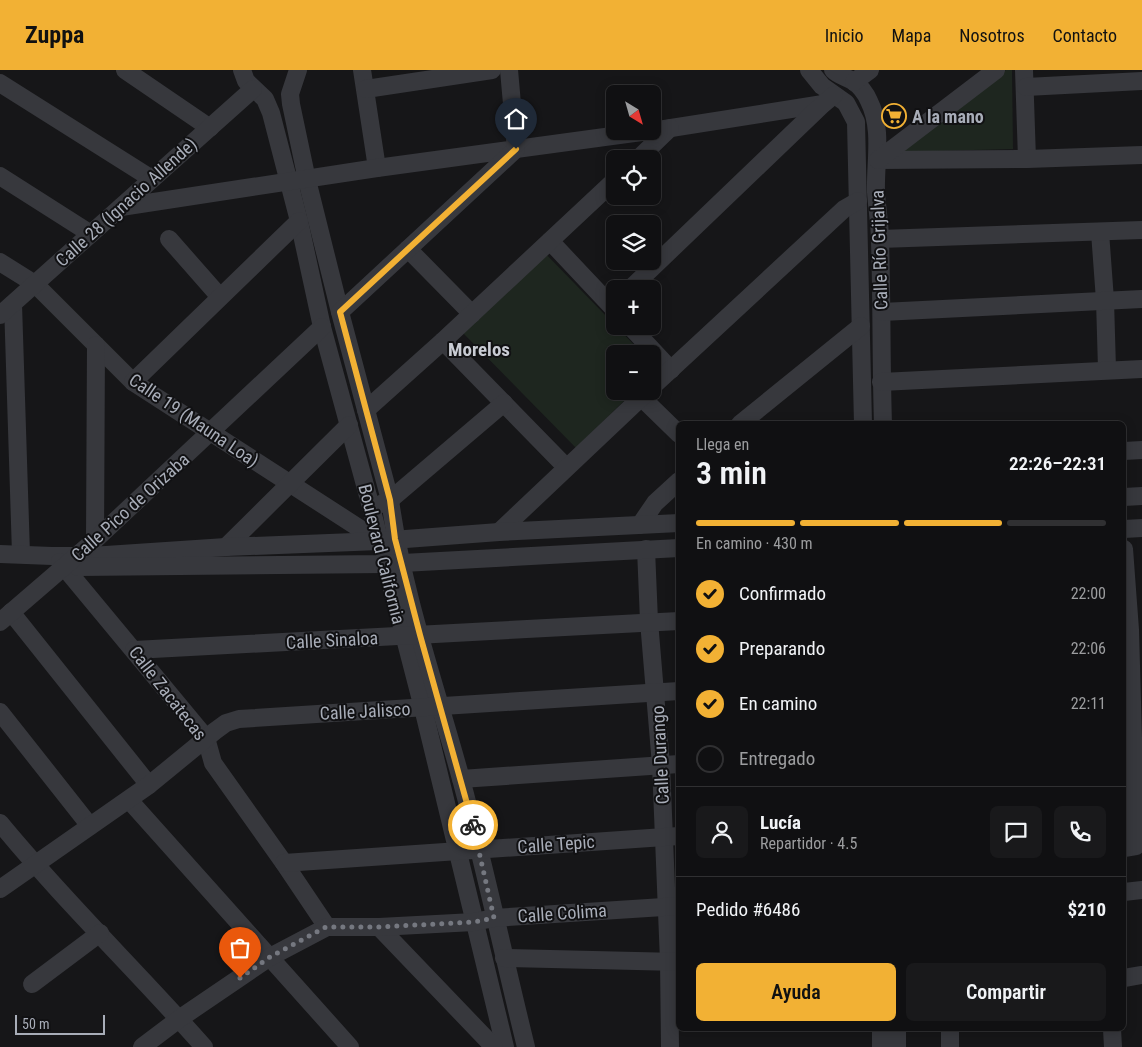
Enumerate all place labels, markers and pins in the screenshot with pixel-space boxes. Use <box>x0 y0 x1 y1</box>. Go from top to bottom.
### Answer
pin <box>495 98 537 149</box>
supermarket icon: A la mano <box>881 103 907 129</box>
place label: A la mano <box>912 106 984 127</box>
pin <box>219 927 261 978</box>

